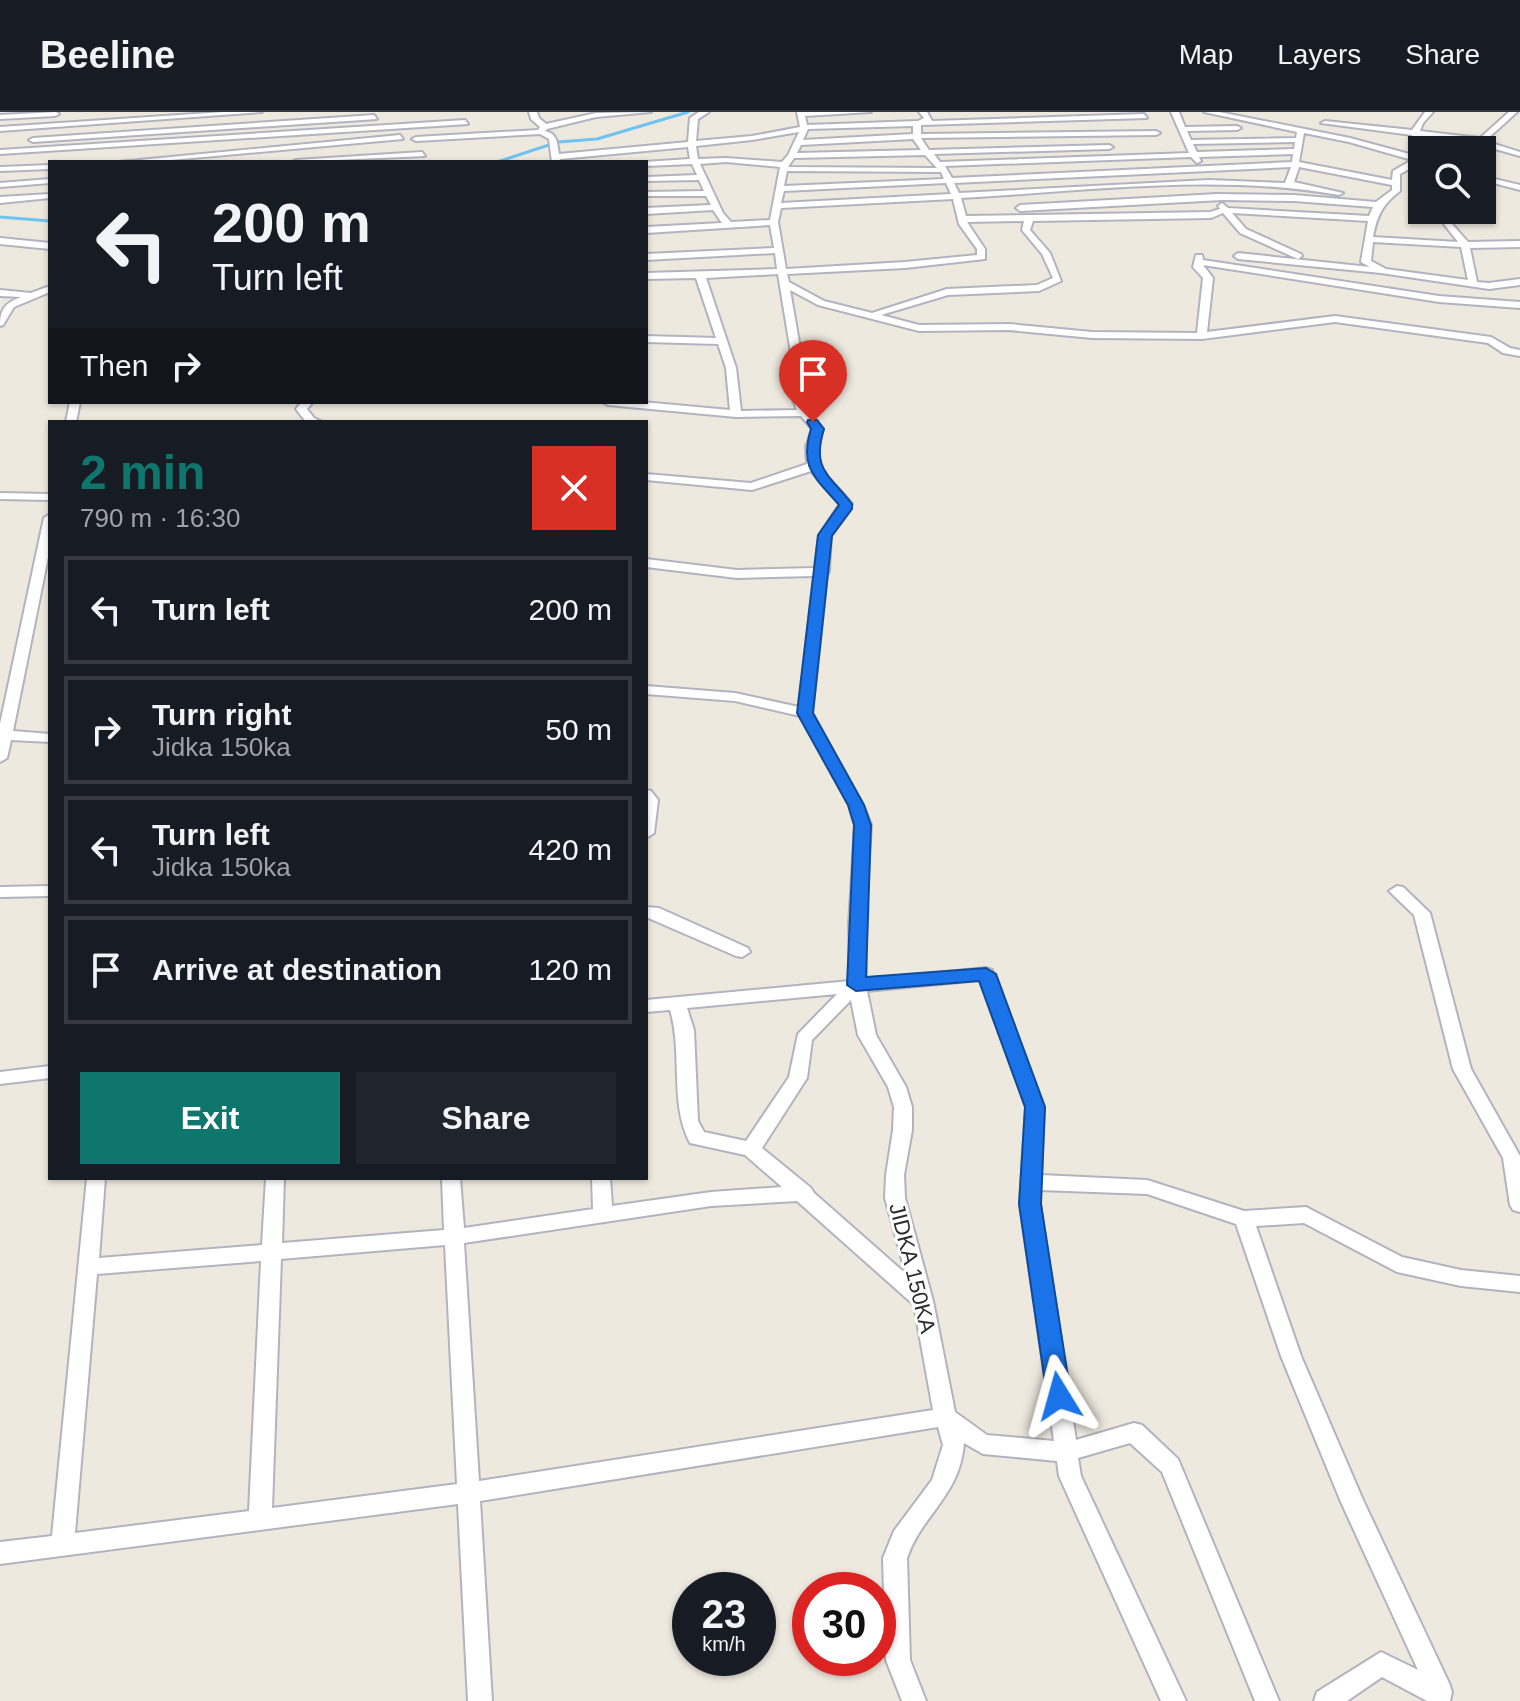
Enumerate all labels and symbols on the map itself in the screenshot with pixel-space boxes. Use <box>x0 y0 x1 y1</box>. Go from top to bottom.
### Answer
pin <box>779 340 847 422</box>
street label: JIDKA 150KA <box>884 1200 941 1336</box>
position arrow <box>1017 1354 1101 1438</box>
speed limit sign: 30 <box>792 1572 896 1676</box>

